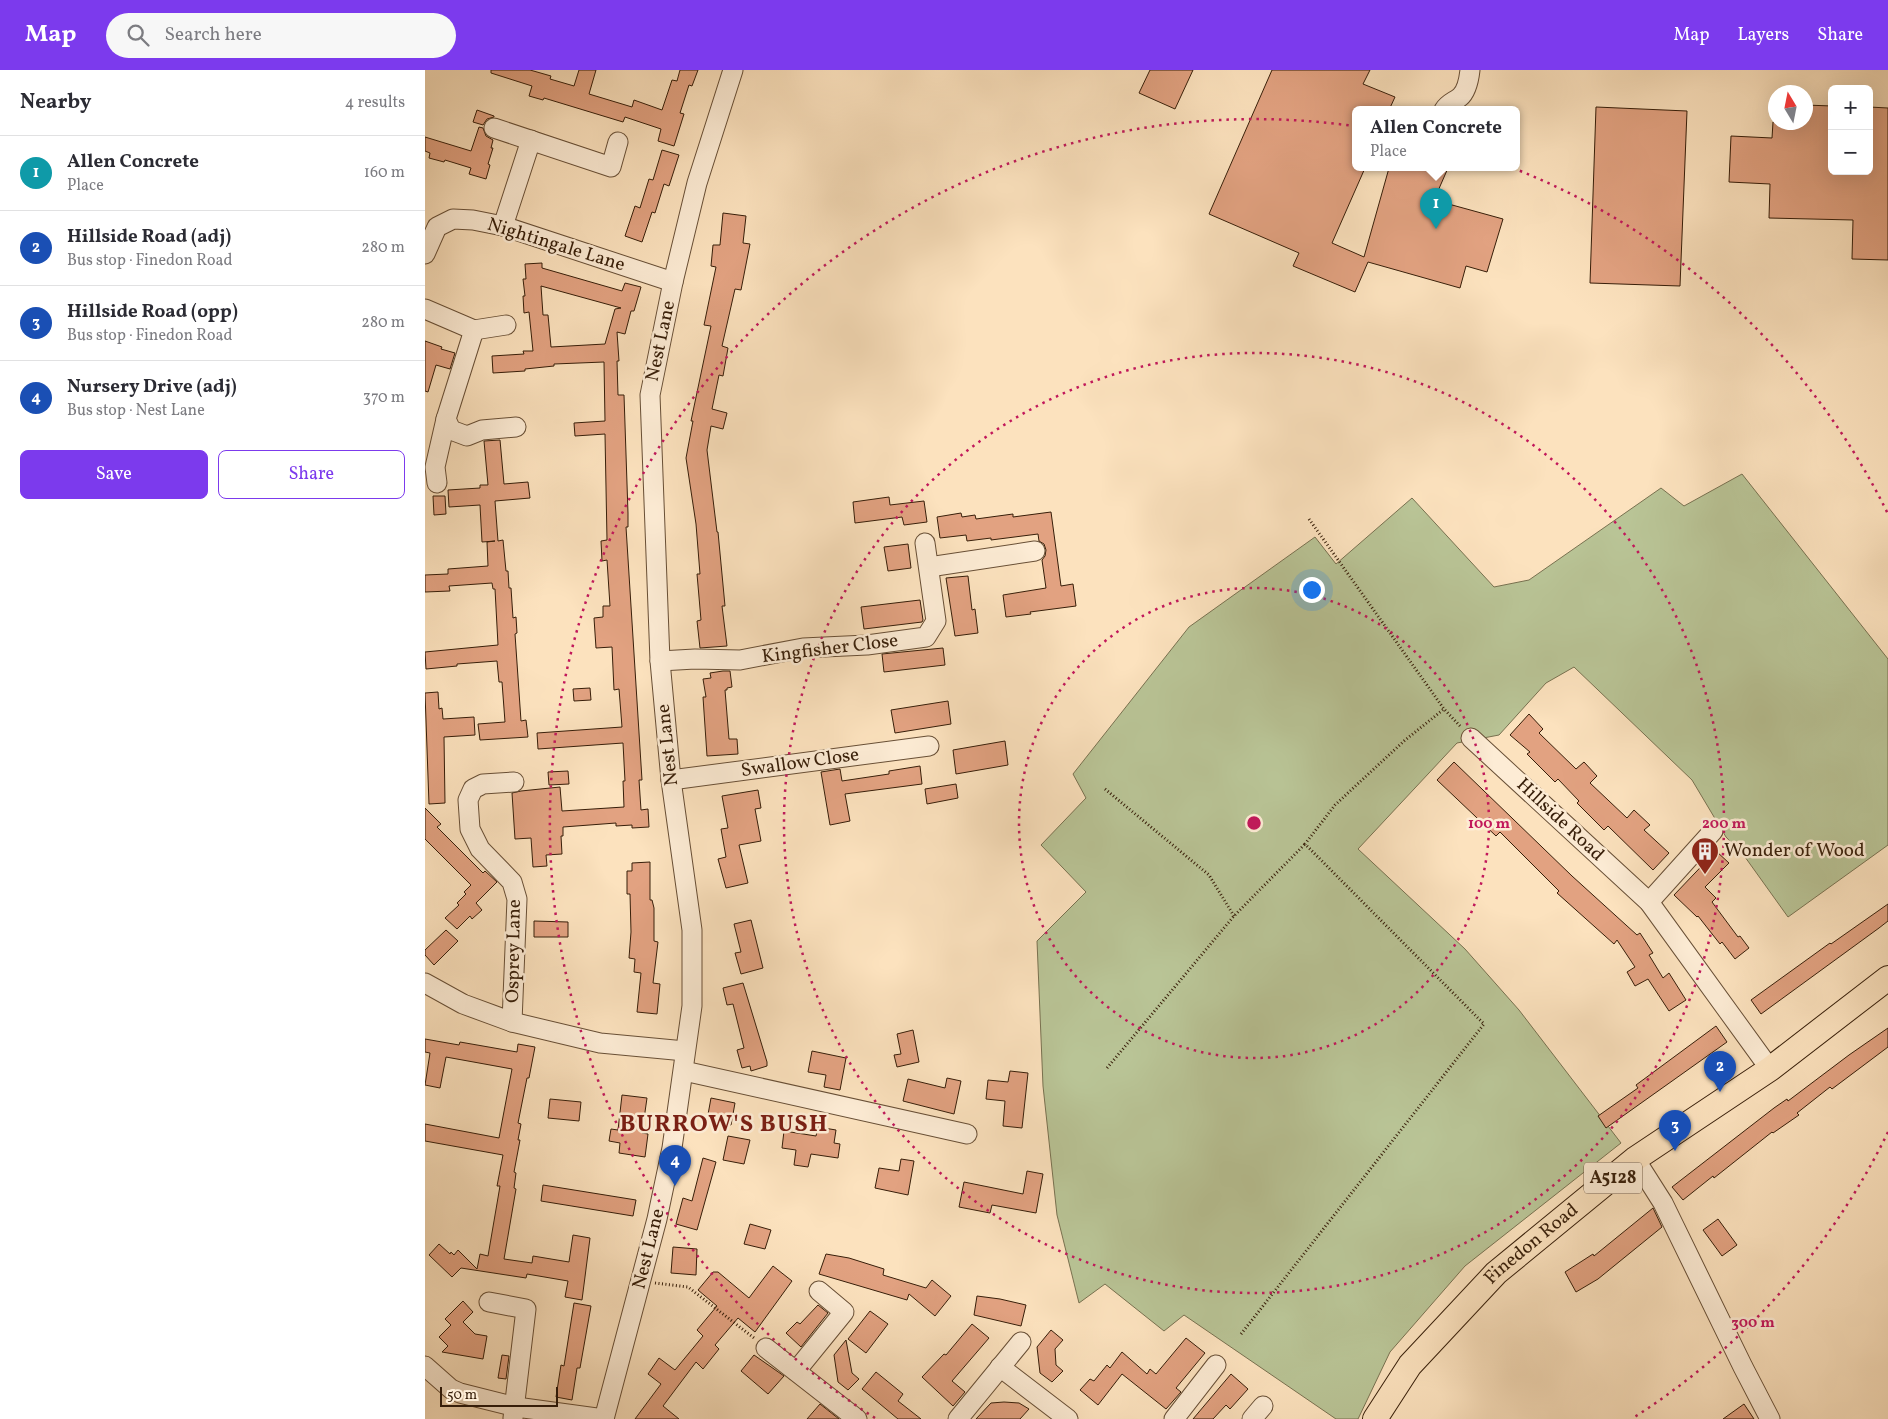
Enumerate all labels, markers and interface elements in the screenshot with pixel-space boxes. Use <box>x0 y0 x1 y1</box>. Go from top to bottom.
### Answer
search box <box>106 13 456 58</box>
text: Map <box>25 18 76 52</box>
icon: search <box>124 21 152 49</box>
text: Search here <box>164 22 262 48</box>
text: Map <box>1673 23 1709 48</box>
text: Layers <box>1737 23 1789 48</box>
text: Share <box>1817 23 1863 48</box>
north arrow <box>1768 85 1813 130</box>
map controls <box>1828 85 1873 175</box>
button: + <box>1828 85 1873 130</box>
text: Nearby <box>20 88 91 117</box>
text: 4 results <box>345 92 405 114</box>
popup <box>1352 106 1520 171</box>
text: Allen Concrete <box>1370 115 1502 141</box>
button: − <box>1828 130 1873 175</box>
text: Place <box>1370 141 1407 163</box>
text: Allen Concrete <box>67 149 199 175</box>
text: 1 <box>33 162 39 184</box>
text: 160 m <box>364 162 405 184</box>
text: Place <box>67 175 104 197</box>
pin: 1 <box>1420 188 1452 229</box>
street label: Nightingale Lane <box>484 212 628 278</box>
text: Hillside Road (adj) <box>67 224 231 250</box>
text: 2 <box>32 237 40 259</box>
text: 280 m <box>361 237 405 259</box>
text: Bus stop · Finedon Road <box>67 250 232 272</box>
street label: Nest Lane <box>640 298 682 384</box>
text: Hillside Road (opp) <box>67 299 238 325</box>
text: 3 <box>32 312 40 334</box>
text: 280 m <box>361 312 405 334</box>
text: Bus stop · Finedon Road <box>67 325 232 347</box>
text: Nursery Drive (adj) <box>67 374 237 400</box>
text: 4 <box>31 387 41 409</box>
text: 370 m <box>363 387 405 409</box>
text: Bus stop · Nest Lane <box>67 400 205 422</box>
button: Save <box>20 450 208 499</box>
button: Share <box>218 450 405 499</box>
your location <box>1299 577 1325 603</box>
street label: Kingfisher Close <box>760 628 900 670</box>
street label: Nest Lane <box>651 703 685 787</box>
street label: Swallow Close <box>739 742 861 784</box>
street label: Hillside Road <box>1510 772 1610 868</box>
centre of rings <box>1245 814 1263 832</box>
text: 100 m <box>1468 814 1511 835</box>
text: 200 m <box>1702 814 1746 835</box>
building icon: Wonder of Wood <box>1690 836 1720 875</box>
place label: Wonder of Wood <box>1724 838 1865 864</box>
street label: Osprey Lane <box>500 899 528 1003</box>
pin: 2 <box>1704 1051 1736 1092</box>
district label: BURROW'S BUSH <box>620 1108 828 1142</box>
pin: 3 <box>1659 1110 1691 1151</box>
pin: 4 <box>659 1145 691 1186</box>
road number: A5128 <box>1584 1162 1642 1194</box>
street label: Finedon Road <box>1478 1197 1584 1291</box>
street label: Nest Lane <box>626 1206 672 1292</box>
text: 300 m <box>1731 1313 1775 1334</box>
scale bar <box>440 1384 557 1407</box>
text: 50 m <box>447 1386 477 1405</box>

